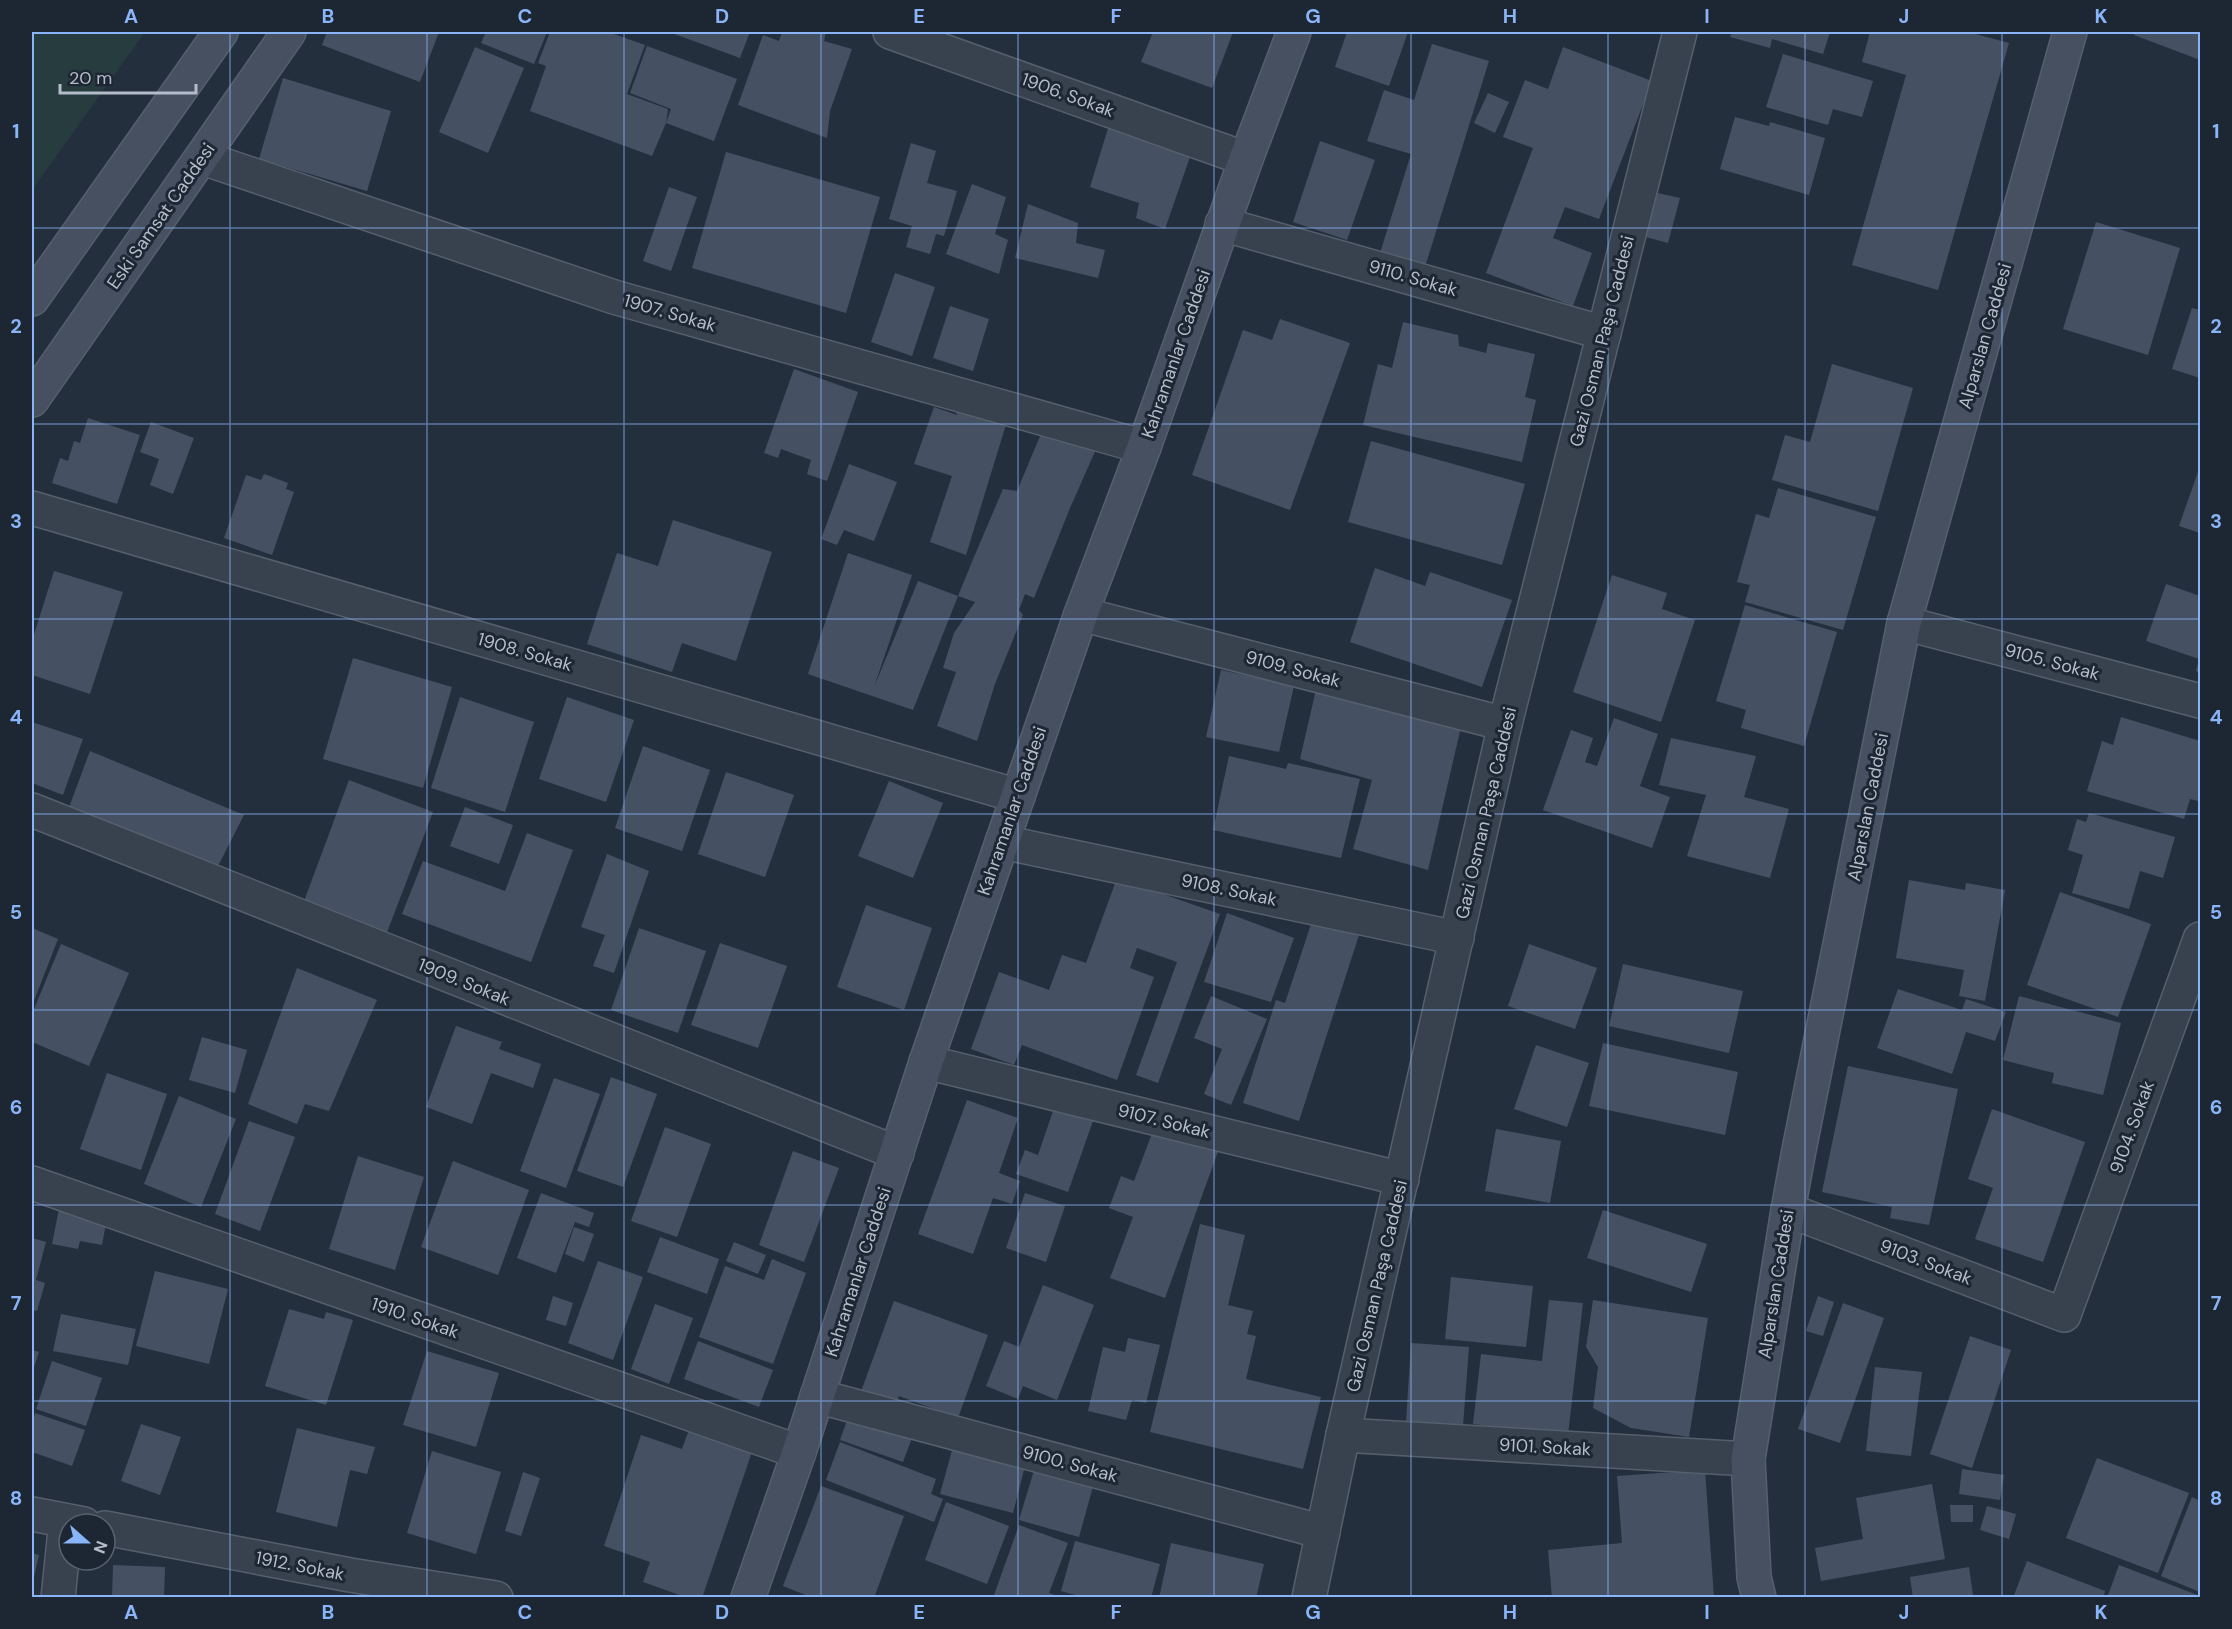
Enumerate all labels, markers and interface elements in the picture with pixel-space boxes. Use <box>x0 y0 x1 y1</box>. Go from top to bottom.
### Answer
text: A <box>124 3 138 29</box>
text: B <box>322 3 334 29</box>
text: C <box>518 3 532 29</box>
text: D <box>715 3 729 29</box>
text: E <box>913 3 925 29</box>
text: F <box>1110 3 1122 29</box>
text: G <box>1305 3 1321 29</box>
text: H <box>1503 3 1517 29</box>
text: I <box>1704 3 1710 29</box>
text: J <box>1899 3 1909 29</box>
text: K <box>2094 3 2108 29</box>
scale bar <box>60 57 196 95</box>
text: 20 m <box>69 66 112 90</box>
street label: 1906. Sokak <box>1018 67 1118 123</box>
text: 1 <box>12 118 20 144</box>
text: 1 <box>2212 118 2220 144</box>
street label: Eski Samsat Caddesi <box>102 138 220 294</box>
street label: Gazi Osman Paşa Caddesi <box>1564 233 1640 449</box>
street label: 9110. Sokak <box>1366 254 1460 302</box>
street label: Alparslan Caddesi <box>1953 260 2017 412</box>
street label: Kahramanlar Caddesi <box>1136 266 1216 442</box>
street label: 1907. Sokak <box>621 288 719 338</box>
text: 2 <box>10 313 22 339</box>
text: 2 <box>2210 313 2222 339</box>
text: 3 <box>10 508 22 534</box>
text: 3 <box>2210 508 2222 534</box>
street label: 1908. Sokak <box>475 627 575 677</box>
street label: 9105. Sokak <box>2002 638 2102 686</box>
street label: 9109. Sokak <box>1243 645 1343 693</box>
text: 4 <box>10 704 23 730</box>
text: 4 <box>2210 704 2223 730</box>
street label: Gazi Osman Paşa Caddesi <box>1450 705 1522 921</box>
street label: Kahramanlar Caddesi <box>972 723 1052 899</box>
street label: Alparslan Caddesi <box>1842 731 1894 883</box>
street label: 9108. Sokak <box>1179 868 1279 912</box>
text: 5 <box>10 899 22 925</box>
text: 5 <box>2210 899 2222 925</box>
street label: 1909. Sokak <box>414 953 514 1011</box>
street label: 9104. Sokak <box>2104 1077 2160 1177</box>
text: 6 <box>10 1094 22 1120</box>
text: 6 <box>2210 1094 2222 1120</box>
street label: 9107. Sokak <box>1115 1098 1213 1144</box>
street label: Gazi Osman Paşa Caddesi <box>1341 1178 1413 1394</box>
street label: Kahramanlar Caddesi <box>819 1184 897 1360</box>
street label: Alparslan Caddesi <box>1752 1208 1800 1360</box>
street label: 9103. Sokak <box>1876 1233 1976 1291</box>
text: 7 <box>11 1290 22 1316</box>
text: 7 <box>2211 1290 2222 1316</box>
street label: 1910. Sokak <box>368 1292 462 1344</box>
street label: 9101. Sokak <box>1498 1433 1592 1461</box>
street label: 9100. Sokak <box>1020 1440 1120 1488</box>
text: 8 <box>10 1485 22 1511</box>
text: 8 <box>2210 1485 2222 1511</box>
north arrow <box>57 1512 117 1572</box>
text: N <box>89 1538 112 1556</box>
street label: 1912. Sokak <box>254 1546 346 1586</box>
text: A <box>124 1599 138 1625</box>
text: B <box>322 1599 334 1625</box>
text: C <box>518 1599 532 1625</box>
text: D <box>715 1599 729 1625</box>
text: E <box>913 1599 925 1625</box>
text: F <box>1110 1599 1122 1625</box>
text: G <box>1305 1599 1321 1625</box>
text: H <box>1503 1599 1517 1625</box>
text: I <box>1704 1599 1710 1625</box>
text: J <box>1899 1599 1909 1625</box>
text: K <box>2094 1599 2108 1625</box>

